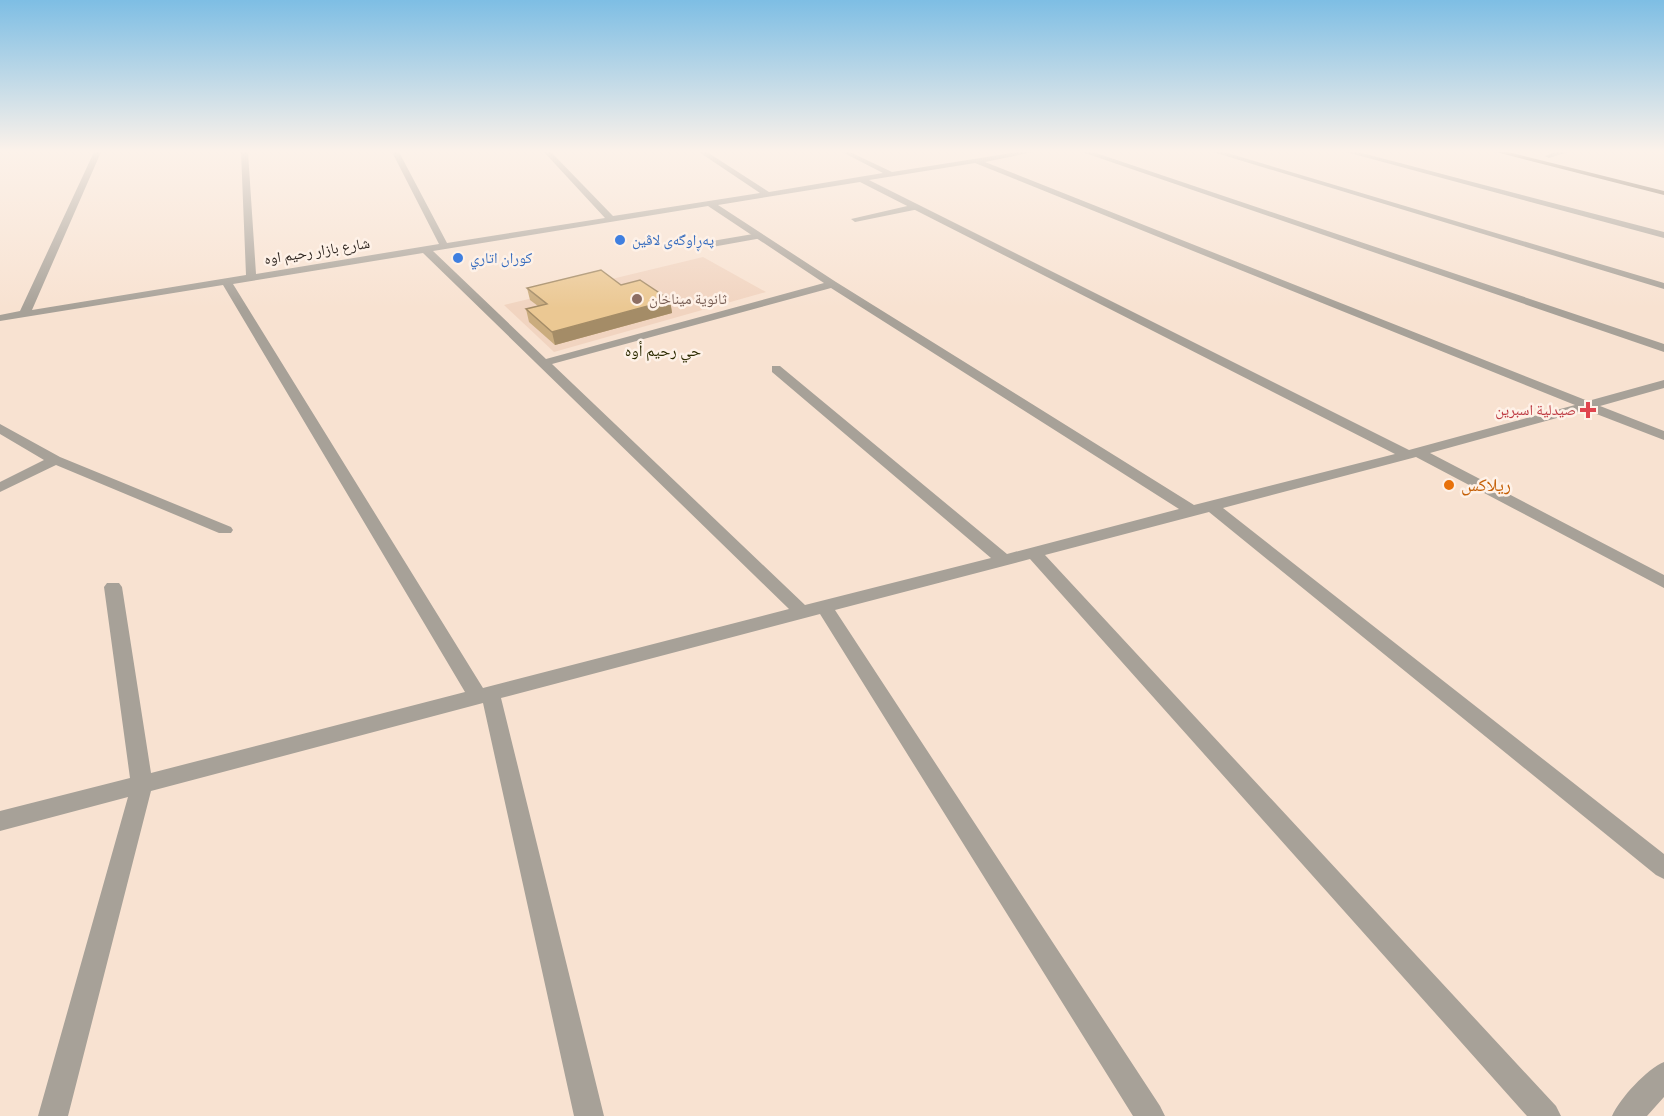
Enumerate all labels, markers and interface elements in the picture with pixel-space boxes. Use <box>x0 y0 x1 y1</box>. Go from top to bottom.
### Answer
place label: پەڕاوگەی لاڤین <box>632 228 714 252</box>
street label: شارع بازار رحيم اوه <box>262 231 372 270</box>
marker: پەڕاوگەی لاڤین <box>613 233 627 247</box>
place label: كوران اتاري <box>470 246 532 270</box>
marker: كوران اتاري <box>451 251 465 265</box>
place label: ثانوية ميناخان <box>649 287 727 310</box>
marker: ثانوية ميناخان <box>630 292 644 306</box>
district label: حي رحيم أوه <box>625 338 701 363</box>
place label: صيدلية اسبرين <box>1495 398 1576 421</box>
marker: صيدلية اسبرين <box>1581 403 1595 417</box>
place label: ریلاکس <box>1461 471 1511 498</box>
marker: ریلاکس <box>1442 478 1456 492</box>

